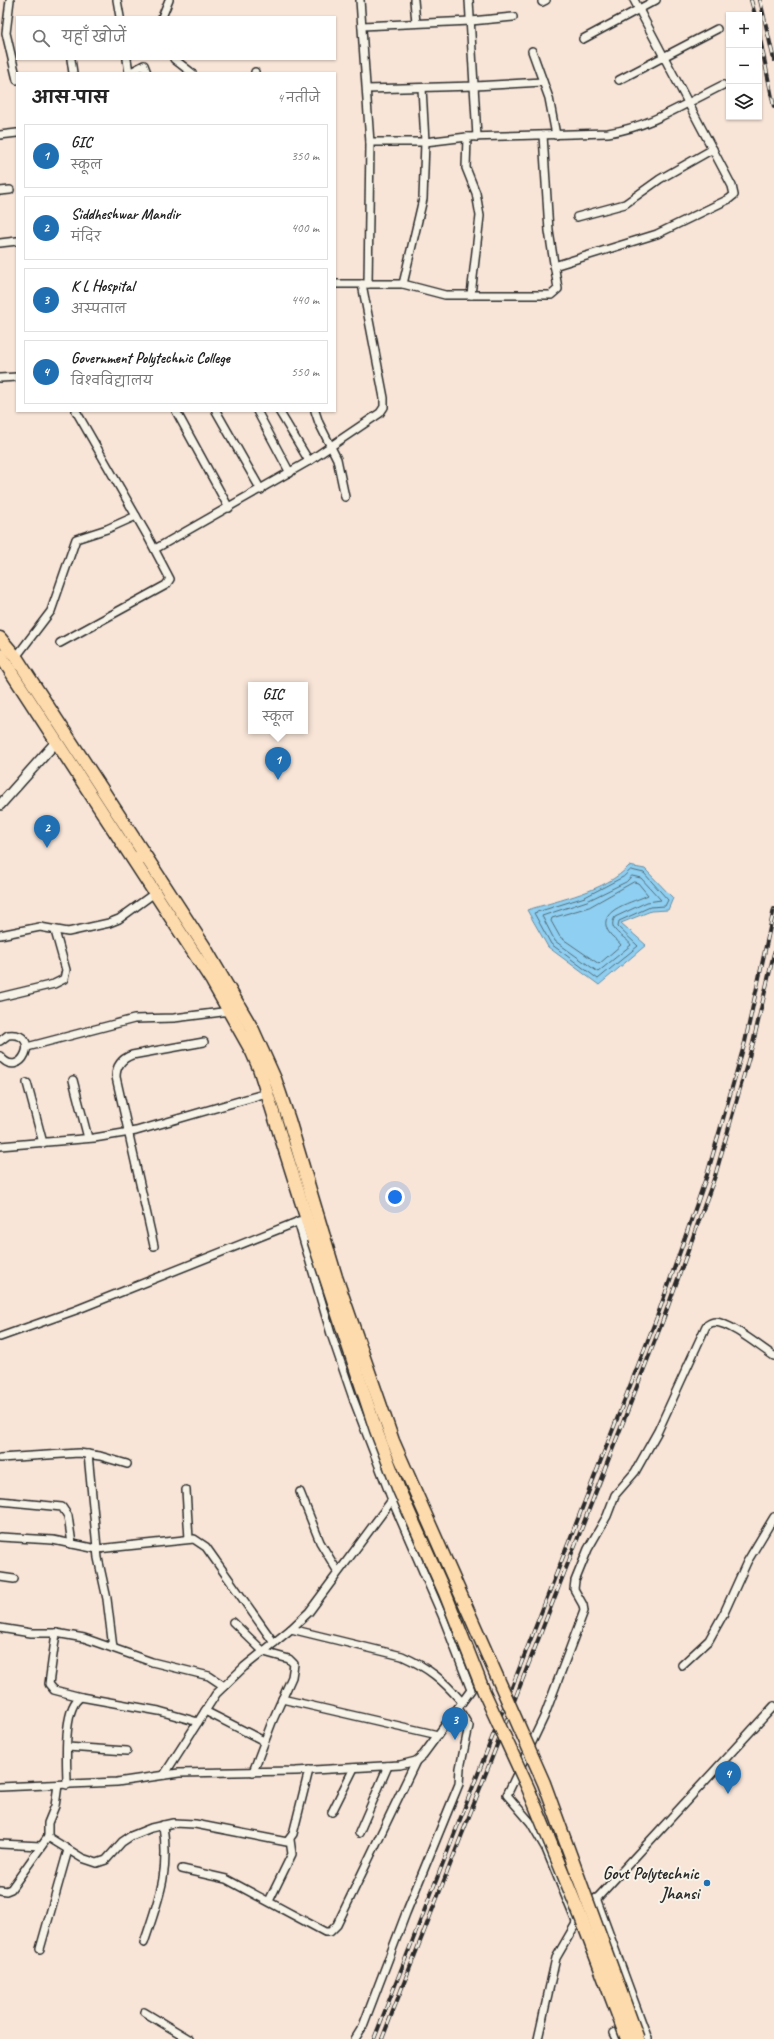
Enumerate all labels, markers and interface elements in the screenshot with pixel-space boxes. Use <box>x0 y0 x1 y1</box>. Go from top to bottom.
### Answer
map controls <box>726 12 762 120</box>
button: + <box>726 12 762 48</box>
search box <box>16 16 336 60</box>
icon: search <box>30 27 52 49</box>
text: यहाँ खोजें <box>62 28 126 47</box>
button: − <box>726 48 762 84</box>
button: layers <box>726 84 762 120</box>
text: आस-पास <box>32 87 108 108</box>
text: 4 नतीजे <box>277 90 320 106</box>
text: GIC <box>71 133 92 152</box>
text: 1 <box>43 148 49 164</box>
text: 350 m <box>291 148 319 164</box>
text: स्कूल <box>71 157 102 173</box>
text: Siddheshwar Mandir <box>71 205 180 224</box>
text: 2 <box>43 220 49 236</box>
text: 400 m <box>291 220 319 236</box>
text: मंदिर <box>71 229 101 245</box>
text: K L Hospital <box>71 277 134 296</box>
text: 3 <box>43 292 49 308</box>
text: 440 m <box>291 292 319 308</box>
text: अस्पताल <box>71 301 126 317</box>
text: Government Polytechnic College <box>71 349 230 368</box>
text: 4 <box>43 364 49 380</box>
text: 550 m <box>291 364 319 380</box>
text: विश्वविद्यालय <box>71 373 153 389</box>
popup <box>248 682 308 734</box>
text: GIC <box>263 685 283 704</box>
text: स्कूल <box>263 709 293 725</box>
pin: 1 <box>265 747 291 780</box>
pin: 2 <box>34 815 60 848</box>
your location <box>385 1187 405 1207</box>
pin: 3 <box>442 1707 468 1740</box>
pin: 4 <box>715 1761 741 1794</box>
place label: Govt Polytechnic Jhansi <box>603 1863 702 1904</box>
marker: Govt Polytechnic Jhansi <box>702 1878 712 1888</box>

